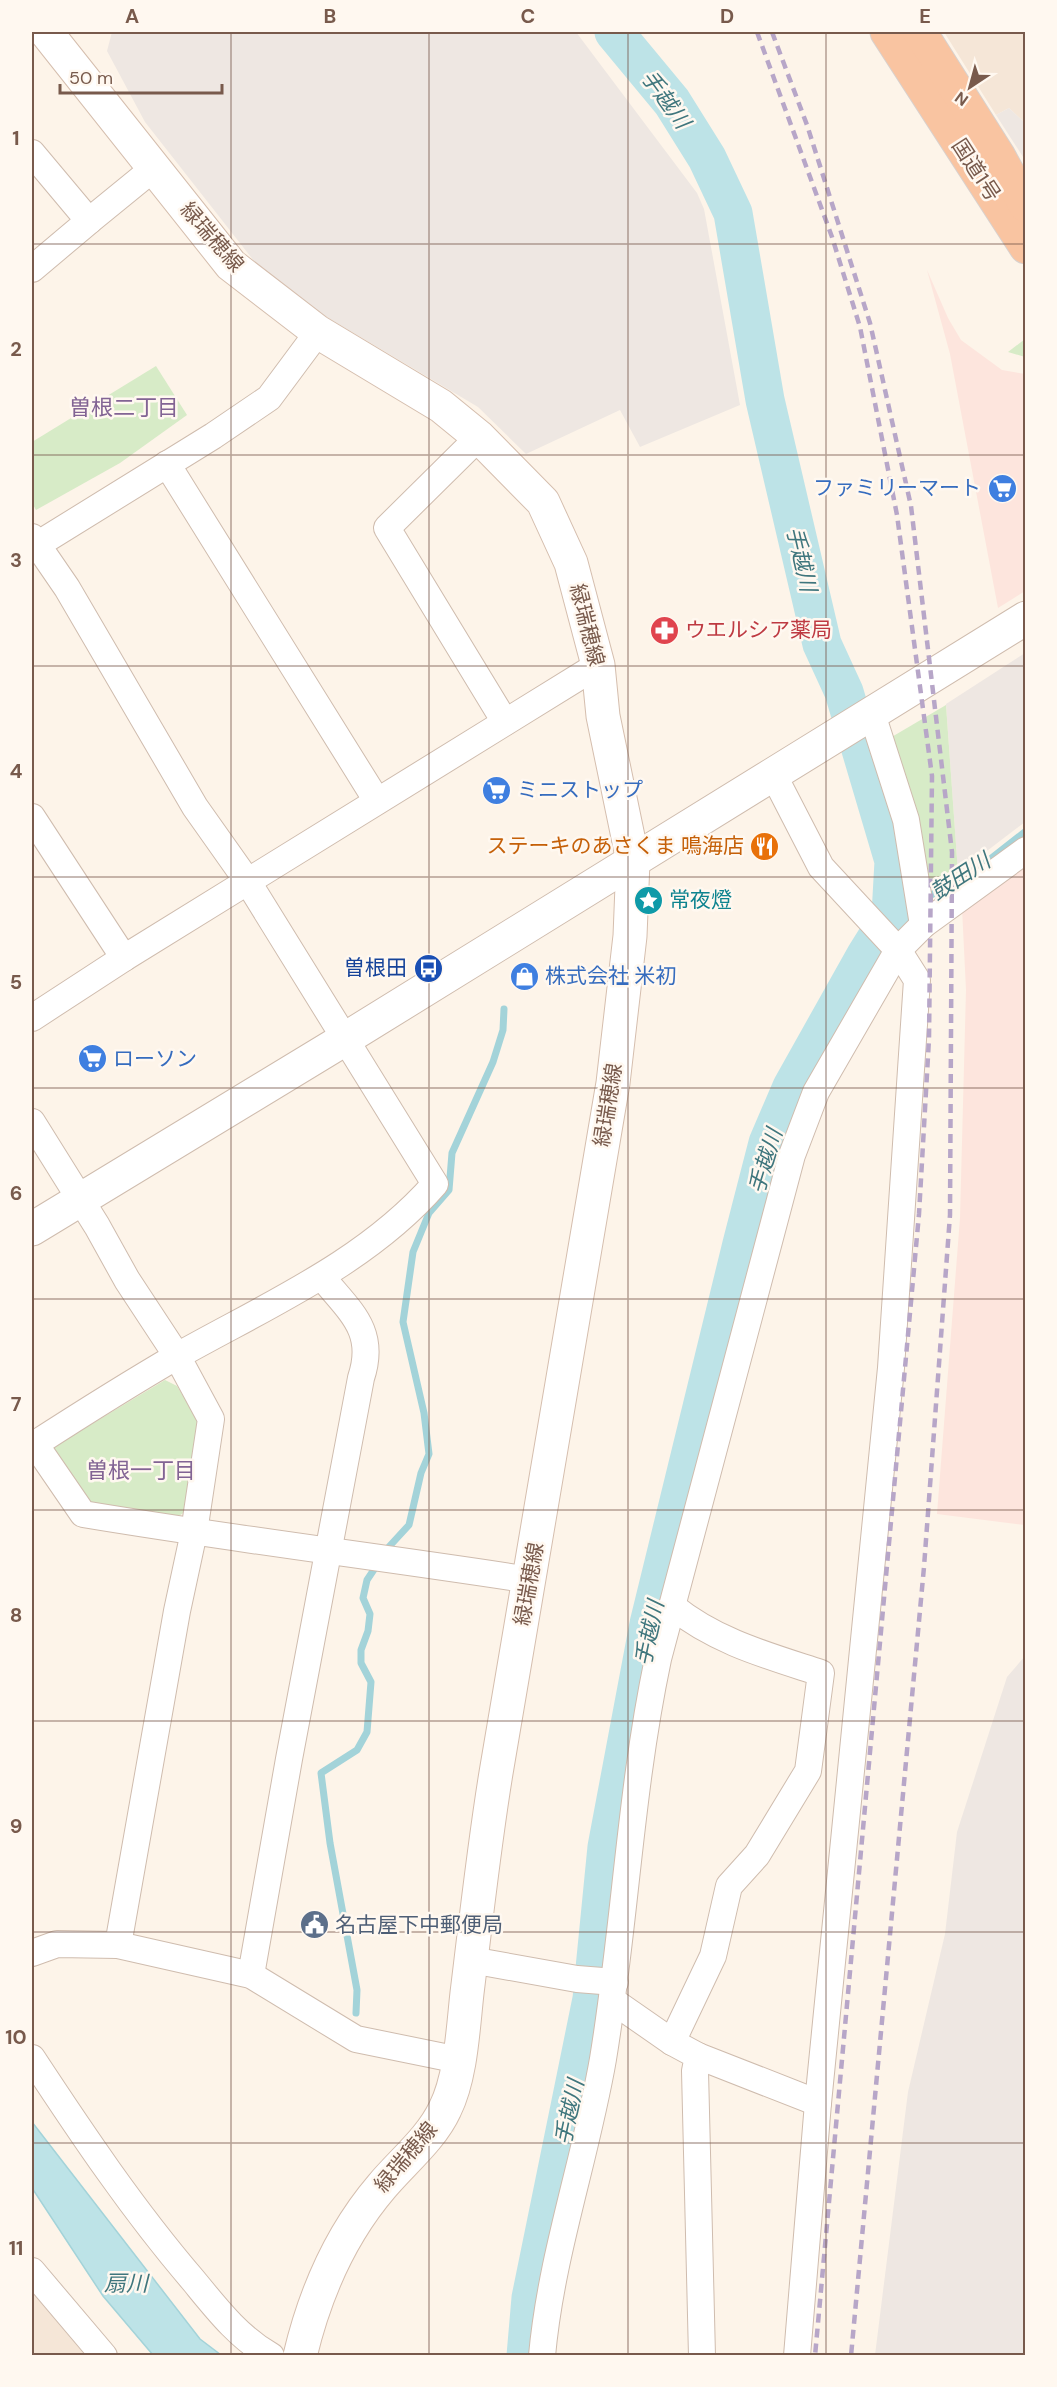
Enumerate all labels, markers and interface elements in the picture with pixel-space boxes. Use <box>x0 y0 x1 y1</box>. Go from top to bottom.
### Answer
text: A <box>125 3 139 29</box>
text: B <box>324 3 336 29</box>
text: C <box>521 3 535 29</box>
text: D <box>720 3 734 29</box>
text: E <box>919 3 931 29</box>
scale bar <box>60 57 222 95</box>
north arrow <box>940 57 1000 117</box>
water label: 手越川 <box>634 64 698 136</box>
text: 50 m <box>69 66 113 90</box>
text: N <box>951 87 972 111</box>
text: 1 <box>12 125 20 151</box>
street label: 国道1号 <box>945 133 1007 207</box>
street label: 緑瑞穂線 <box>174 196 250 278</box>
text: 2 <box>10 336 22 362</box>
district label: 曽根二丁目 <box>69 393 179 422</box>
supermarket icon: ファミリーマート <box>986 472 1018 504</box>
place label: ファミリーマート <box>813 474 981 502</box>
water label: 手越川 <box>780 524 824 596</box>
text: 3 <box>10 547 22 573</box>
street label: 緑瑞穂線 <box>563 581 611 669</box>
pharmacy icon: ウエルシア薬局 <box>648 614 680 646</box>
place label: ウエルシア薬局 <box>685 616 832 644</box>
text: 4 <box>10 758 23 784</box>
supermarket icon: ミニストップ <box>480 774 512 806</box>
place label: ミニストップ <box>517 776 643 804</box>
restaurant icon: ステーキのあさくま 鳴海店 <box>749 830 781 862</box>
place label: ステーキのあさくま 鳴海店 <box>486 832 744 860</box>
water label: 鼓田川 <box>925 845 998 907</box>
place icon: 常夜燈 <box>632 884 664 916</box>
place label: 常夜燈 <box>669 886 732 914</box>
bus stop icon: 曽根田 <box>412 952 444 984</box>
place label: 曽根田 <box>344 954 407 982</box>
shop icon: 株式会社 米初 <box>508 960 540 992</box>
place label: 株式会社 米初 <box>545 962 677 990</box>
text: 5 <box>10 969 22 995</box>
supermarket icon: ローソン <box>76 1043 108 1075</box>
place label: ローソン <box>113 1045 197 1073</box>
street label: 緑瑞穂線 <box>588 1061 628 1149</box>
water label: 手越川 <box>742 1123 790 1197</box>
text: 6 <box>10 1180 22 1206</box>
text: 7 <box>11 1391 22 1417</box>
district label: 曽根一丁目 <box>86 1456 196 1485</box>
street label: 緑瑞穂線 <box>508 1540 550 1628</box>
water label: 手越川 <box>628 1596 671 1668</box>
text: 8 <box>10 1602 22 1628</box>
text: 9 <box>10 1813 22 1839</box>
public building icon: 名古屋下中郵便局 <box>298 1909 330 1941</box>
place label: 名古屋下中郵便局 <box>335 1911 503 1939</box>
text: 10 <box>5 2024 27 2050</box>
water label: 手越川 <box>548 2075 591 2147</box>
street label: 緑瑞穂線 <box>368 2116 444 2198</box>
text: 11 <box>9 2235 23 2261</box>
water label: 扇川 <box>104 2269 150 2298</box>

